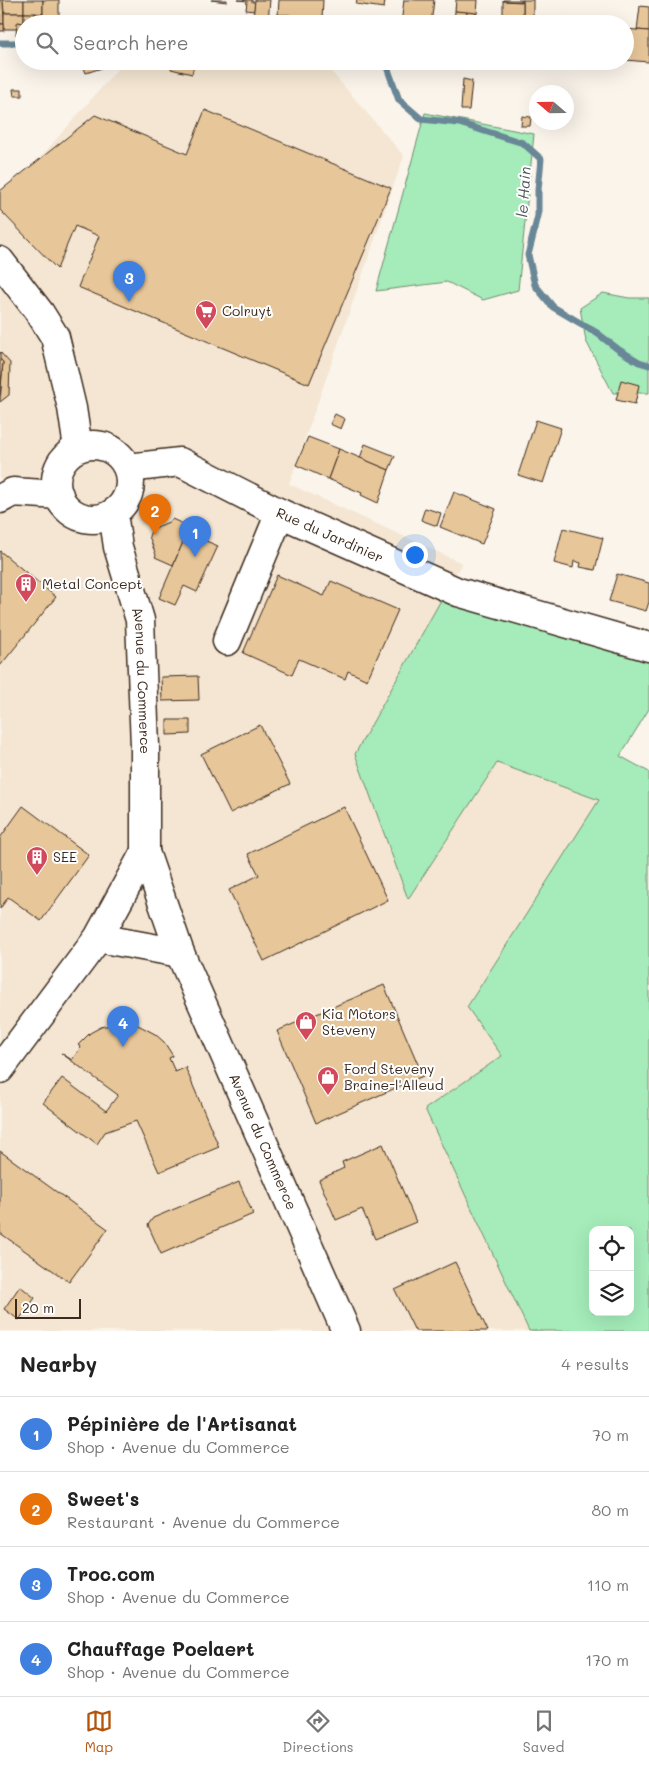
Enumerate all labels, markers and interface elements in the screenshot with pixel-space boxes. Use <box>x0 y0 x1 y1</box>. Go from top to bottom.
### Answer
search box <box>15 15 634 70</box>
icon: search <box>33 29 61 57</box>
text: Search here <box>73 30 189 55</box>
north arrow <box>529 85 574 130</box>
water label: le Hain <box>511 166 535 218</box>
pin: 3 <box>113 261 145 302</box>
supermarket icon: Colruyt <box>194 299 218 330</box>
place label: Colruyt <box>222 301 272 320</box>
pin: 2 <box>139 494 171 535</box>
street label: Rue du Jardinier <box>273 503 386 567</box>
pin: 1 <box>179 516 211 557</box>
your location <box>402 542 428 568</box>
building icon: Metal Concept <box>14 572 38 603</box>
place label: Metal Concept <box>42 574 142 593</box>
street label: Avenue du Commerce <box>128 604 155 754</box>
building icon: SEE <box>25 845 49 876</box>
place label: SEE <box>53 847 77 866</box>
place label: Kia Motors Steveny <box>322 1004 396 1039</box>
pin: 4 <box>107 1006 139 1047</box>
shop icon: Kia Motors Steveny <box>294 1010 318 1041</box>
place label: Ford Steveny Braine-l'Alleud <box>344 1059 444 1094</box>
shop icon: Ford Steveny Braine-l'Alleud <box>316 1065 340 1096</box>
street label: Avenue du Commerce <box>225 1070 302 1213</box>
map controls <box>589 1226 634 1316</box>
button: locate <box>589 1226 634 1271</box>
button: layers <box>589 1271 634 1316</box>
scale bar <box>15 1296 81 1319</box>
text: 20 m <box>22 1298 54 1317</box>
text: Nearby <box>20 1350 97 1377</box>
text: 4 results <box>561 1353 629 1374</box>
text: Pépinière de l'Artisanat <box>67 1411 297 1436</box>
text: 1 <box>32 1424 40 1445</box>
text: 70 m <box>592 1424 629 1445</box>
text: Shop · Avenue du Commerce <box>67 1436 290 1457</box>
text: Sweet's <box>67 1486 139 1511</box>
text: 2 <box>32 1499 40 1520</box>
text: 80 m <box>592 1499 629 1520</box>
text: Restaurant · Avenue du Commerce <box>67 1511 340 1532</box>
text: Troc.com <box>67 1561 155 1586</box>
text: 3 <box>31 1574 41 1595</box>
text: 110 m <box>587 1574 629 1595</box>
text: Shop · Avenue du Commerce <box>67 1586 290 1607</box>
text: Chauffage Poelaert <box>67 1636 254 1661</box>
text: 4 <box>31 1649 41 1670</box>
text: 170 m <box>585 1649 629 1670</box>
text: Shop · Avenue du Commerce <box>67 1661 290 1682</box>
tab: Map <box>85 1707 113 1756</box>
tab: Directions <box>282 1707 354 1756</box>
tab: Saved <box>523 1707 564 1756</box>

